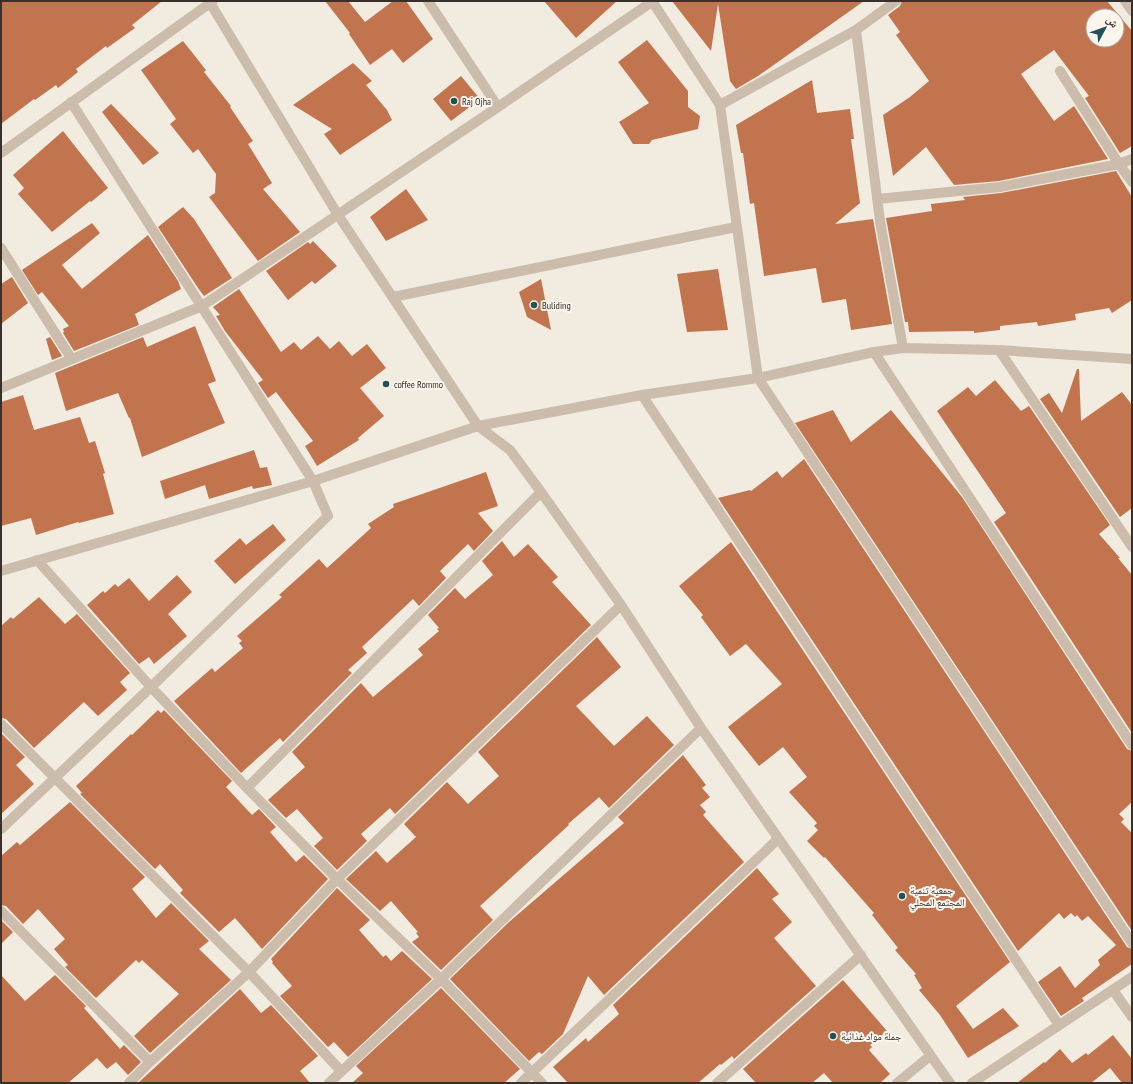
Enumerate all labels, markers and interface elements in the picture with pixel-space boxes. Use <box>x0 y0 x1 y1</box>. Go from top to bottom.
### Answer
north arrow <box>1085 8 1125 48</box>
text: ش <box>1103 12 1122 31</box>
place label: Raj Ojha <box>462 95 491 108</box>
marker: Raj Ojha <box>449 96 459 106</box>
place label: Buliding <box>542 299 571 312</box>
marker: Buliding <box>529 300 539 310</box>
place label: coffee Rommo <box>394 378 443 391</box>
marker: coffee Rommo <box>381 379 391 389</box>
place label: جمعية تنمية المجتمع المحلي <box>910 884 965 910</box>
marker: جمعية تنمية المجتمع المحلي <box>897 891 907 901</box>
place label: جملة مواد غذائية <box>841 1030 902 1043</box>
marker: جملة مواد غذائية <box>828 1031 838 1041</box>

